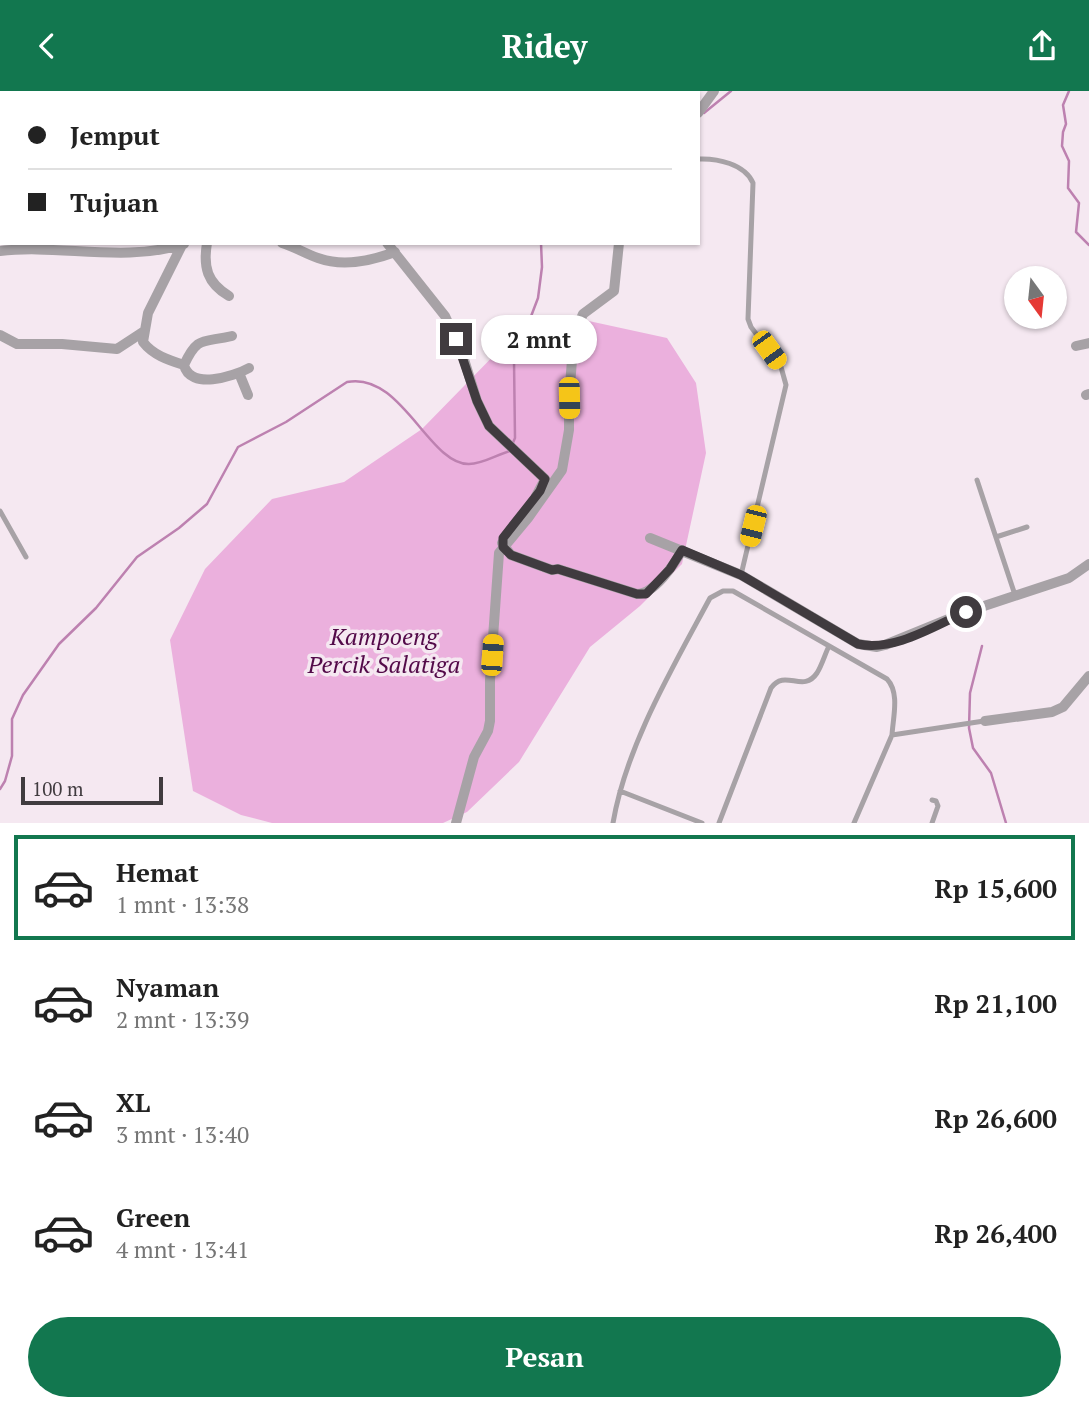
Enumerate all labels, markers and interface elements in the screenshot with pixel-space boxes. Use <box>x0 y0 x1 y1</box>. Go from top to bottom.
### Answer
text: Ridey <box>502 25 587 67</box>
icon: back <box>28 27 66 65</box>
icon: share <box>1023 27 1061 65</box>
text: Jemput <box>70 118 160 152</box>
text: Tujuan <box>70 185 158 219</box>
north arrow <box>1004 266 1068 329</box>
map controls <box>1004 266 1067 329</box>
callout: 2 mnt <box>480 315 596 363</box>
route end <box>440 323 472 355</box>
text: 2 mnt <box>507 324 571 355</box>
car <box>749 327 790 373</box>
car <box>559 377 580 419</box>
car <box>738 503 769 549</box>
route start <box>950 596 982 628</box>
park label: Kampoeng Percik Salatiga <box>307 620 460 680</box>
car <box>481 633 504 677</box>
scale bar <box>21 774 163 806</box>
text: 100 m <box>32 776 83 801</box>
text: Hemat <box>116 855 199 889</box>
icon: car <box>32 856 95 919</box>
text: Rp 15,600 <box>935 871 1057 905</box>
text: 1 mnt · 13:38 <box>116 889 249 920</box>
text: Nyaman <box>116 970 219 1004</box>
icon: car <box>32 971 95 1034</box>
text: Rp 21,100 <box>935 986 1057 1020</box>
text: 2 mnt · 13:39 <box>116 1004 249 1035</box>
text: XL <box>116 1085 150 1119</box>
icon: car <box>32 1086 95 1149</box>
text: Rp 26,600 <box>935 1101 1057 1135</box>
text: 3 mnt · 13:40 <box>116 1119 249 1150</box>
text: Green <box>116 1200 190 1234</box>
icon: car <box>32 1201 95 1264</box>
text: Rp 26,400 <box>935 1216 1057 1250</box>
text: 4 mnt · 13:41 <box>116 1234 249 1265</box>
button: Pesan <box>28 1317 1061 1397</box>

